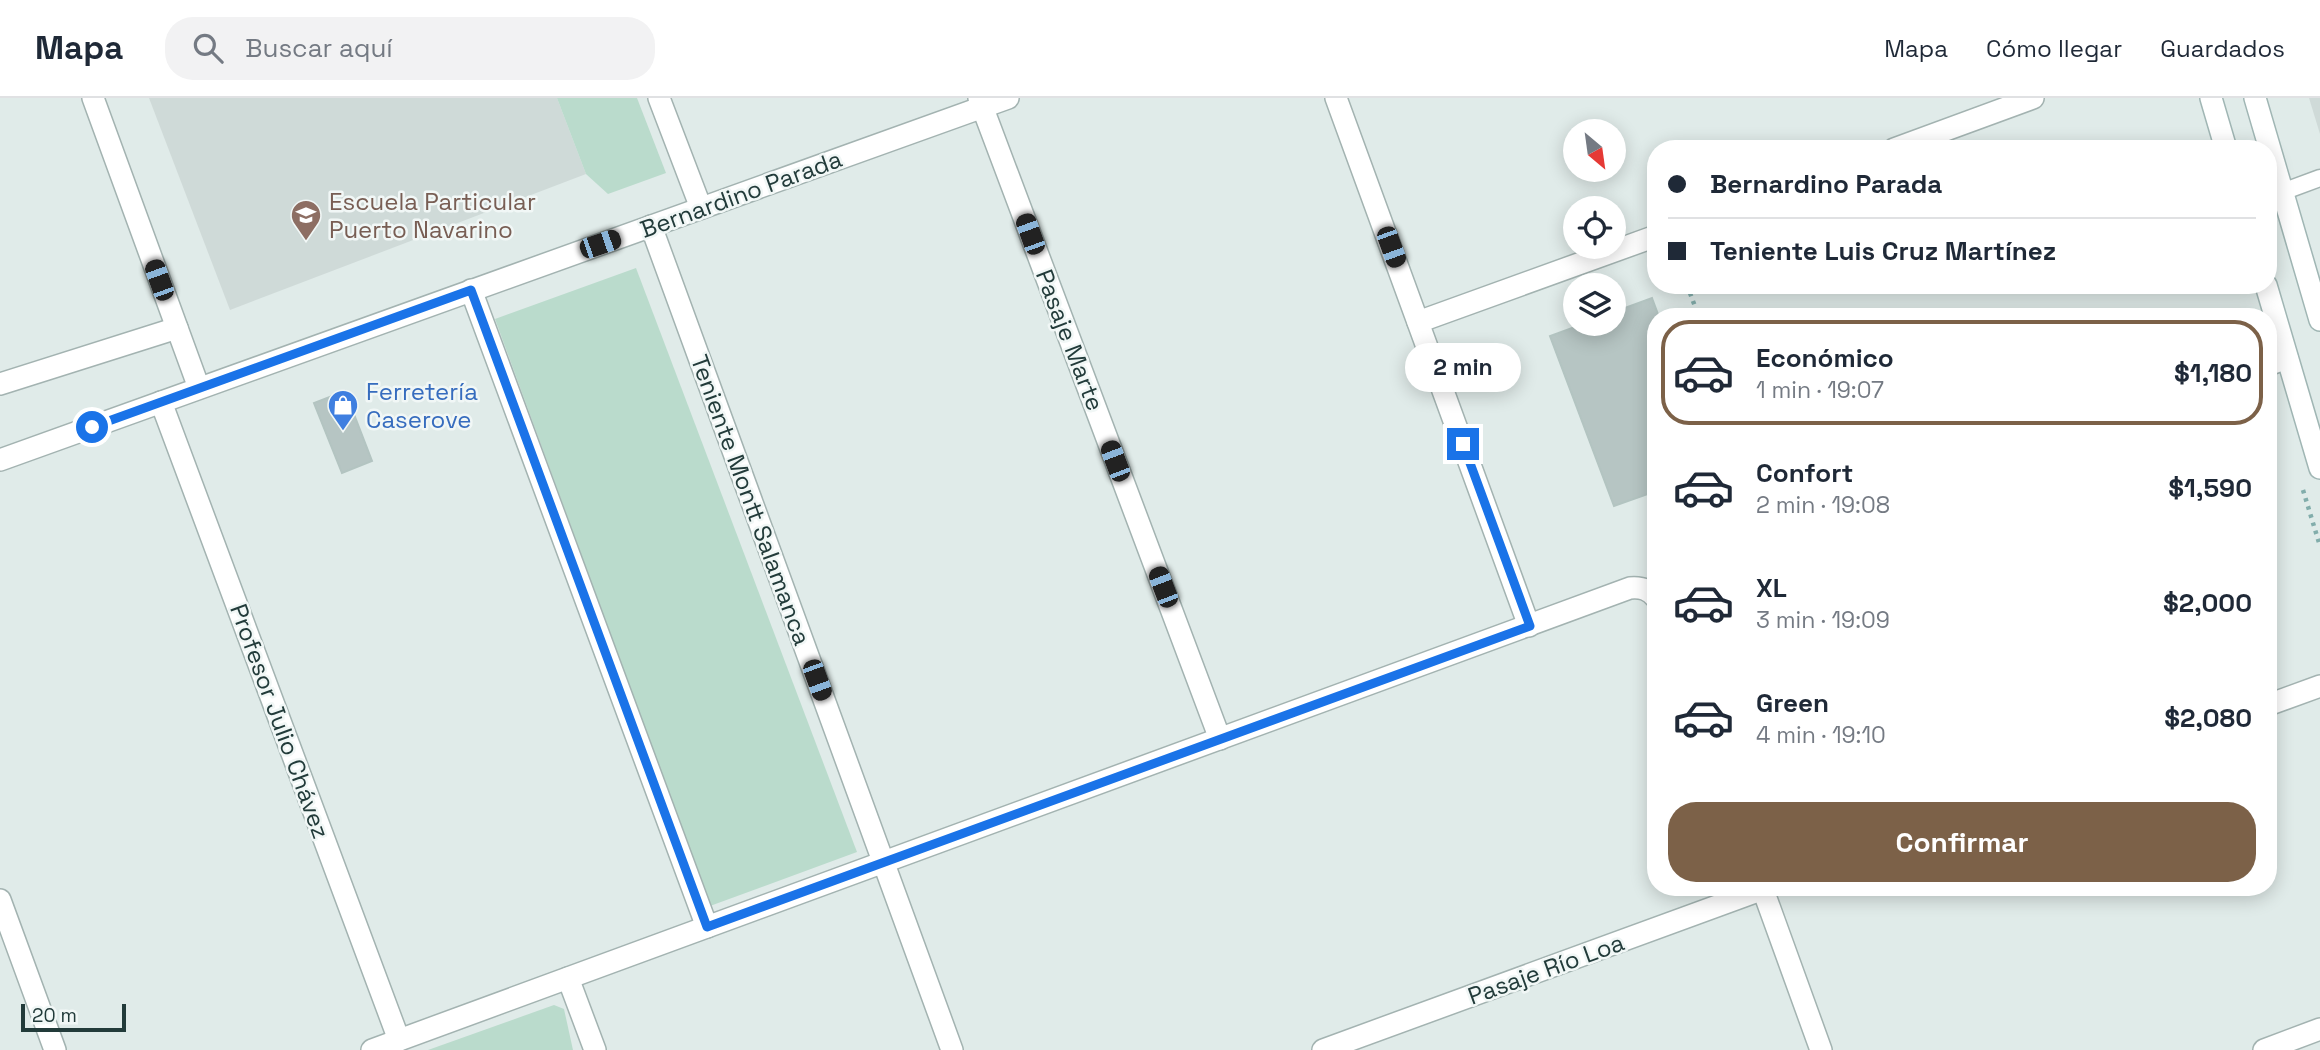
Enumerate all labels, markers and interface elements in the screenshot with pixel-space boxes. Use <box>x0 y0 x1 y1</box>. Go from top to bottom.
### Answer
search box <box>165 17 655 80</box>
text: Mapa <box>35 27 123 69</box>
icon: search <box>189 29 227 67</box>
text: Buscar aquí <box>245 31 393 65</box>
text: Mapa <box>1884 33 1948 64</box>
text: Cómo llegar <box>1986 33 2122 64</box>
text: Guardados <box>2160 33 2285 64</box>
north arrow <box>1563 119 1626 182</box>
map controls <box>1563 119 1626 336</box>
street label: Bernardino Parada <box>636 143 846 245</box>
text: Bernardino Parada <box>1710 167 1942 201</box>
place label: Escuela Particular Puerto Navarino <box>329 186 536 245</box>
button: locate <box>1563 196 1626 259</box>
school or university icon: Escuela Particular Puerto Navarino <box>289 198 323 242</box>
car <box>1013 211 1048 257</box>
car <box>1374 224 1409 270</box>
car <box>577 227 624 261</box>
text: Teniente Luis Cruz Martínez <box>1710 234 2056 268</box>
car <box>142 257 177 303</box>
street label: Pasaje Marte <box>1029 265 1111 415</box>
button: layers <box>1563 273 1626 336</box>
icon: car <box>1672 341 1735 404</box>
text: Económico <box>1756 341 1894 375</box>
callout: 2 min <box>1405 342 1521 392</box>
street label: Teniente Montt Salamanca <box>684 351 818 650</box>
text: 2 min <box>1433 352 1493 382</box>
text: $1,180 <box>2174 356 2252 390</box>
text: 1 min · 19:07 <box>1756 375 1884 405</box>
place label: Ferretería Caserove <box>366 376 478 435</box>
shop icon: Ferretería Caserove <box>326 388 360 432</box>
route start <box>76 411 108 443</box>
route end <box>1447 428 1479 460</box>
car <box>1098 438 1133 484</box>
icon: car <box>1672 456 1735 519</box>
text: Confort <box>1756 456 1853 490</box>
text: $1,590 <box>2168 471 2252 505</box>
text: 2 min · 19:08 <box>1756 490 1890 520</box>
car <box>1146 564 1181 610</box>
icon: car <box>1672 571 1735 634</box>
text: XL <box>1756 571 1787 605</box>
text: $2,000 <box>2163 586 2252 620</box>
street label: Profesor Julio Chávez <box>223 599 337 843</box>
text: 3 min · 19:09 <box>1756 605 1890 635</box>
car <box>800 657 835 703</box>
icon: car <box>1672 686 1735 749</box>
text: Green <box>1756 686 1829 720</box>
text: $2,080 <box>2164 701 2252 735</box>
text: 4 min · 19:10 <box>1756 720 1886 750</box>
button: Confirmar <box>1668 802 2256 882</box>
street label: Pasaje Río Loa <box>1464 926 1629 1012</box>
scale bar <box>21 1001 126 1033</box>
text: 20 m <box>32 1003 77 1028</box>

